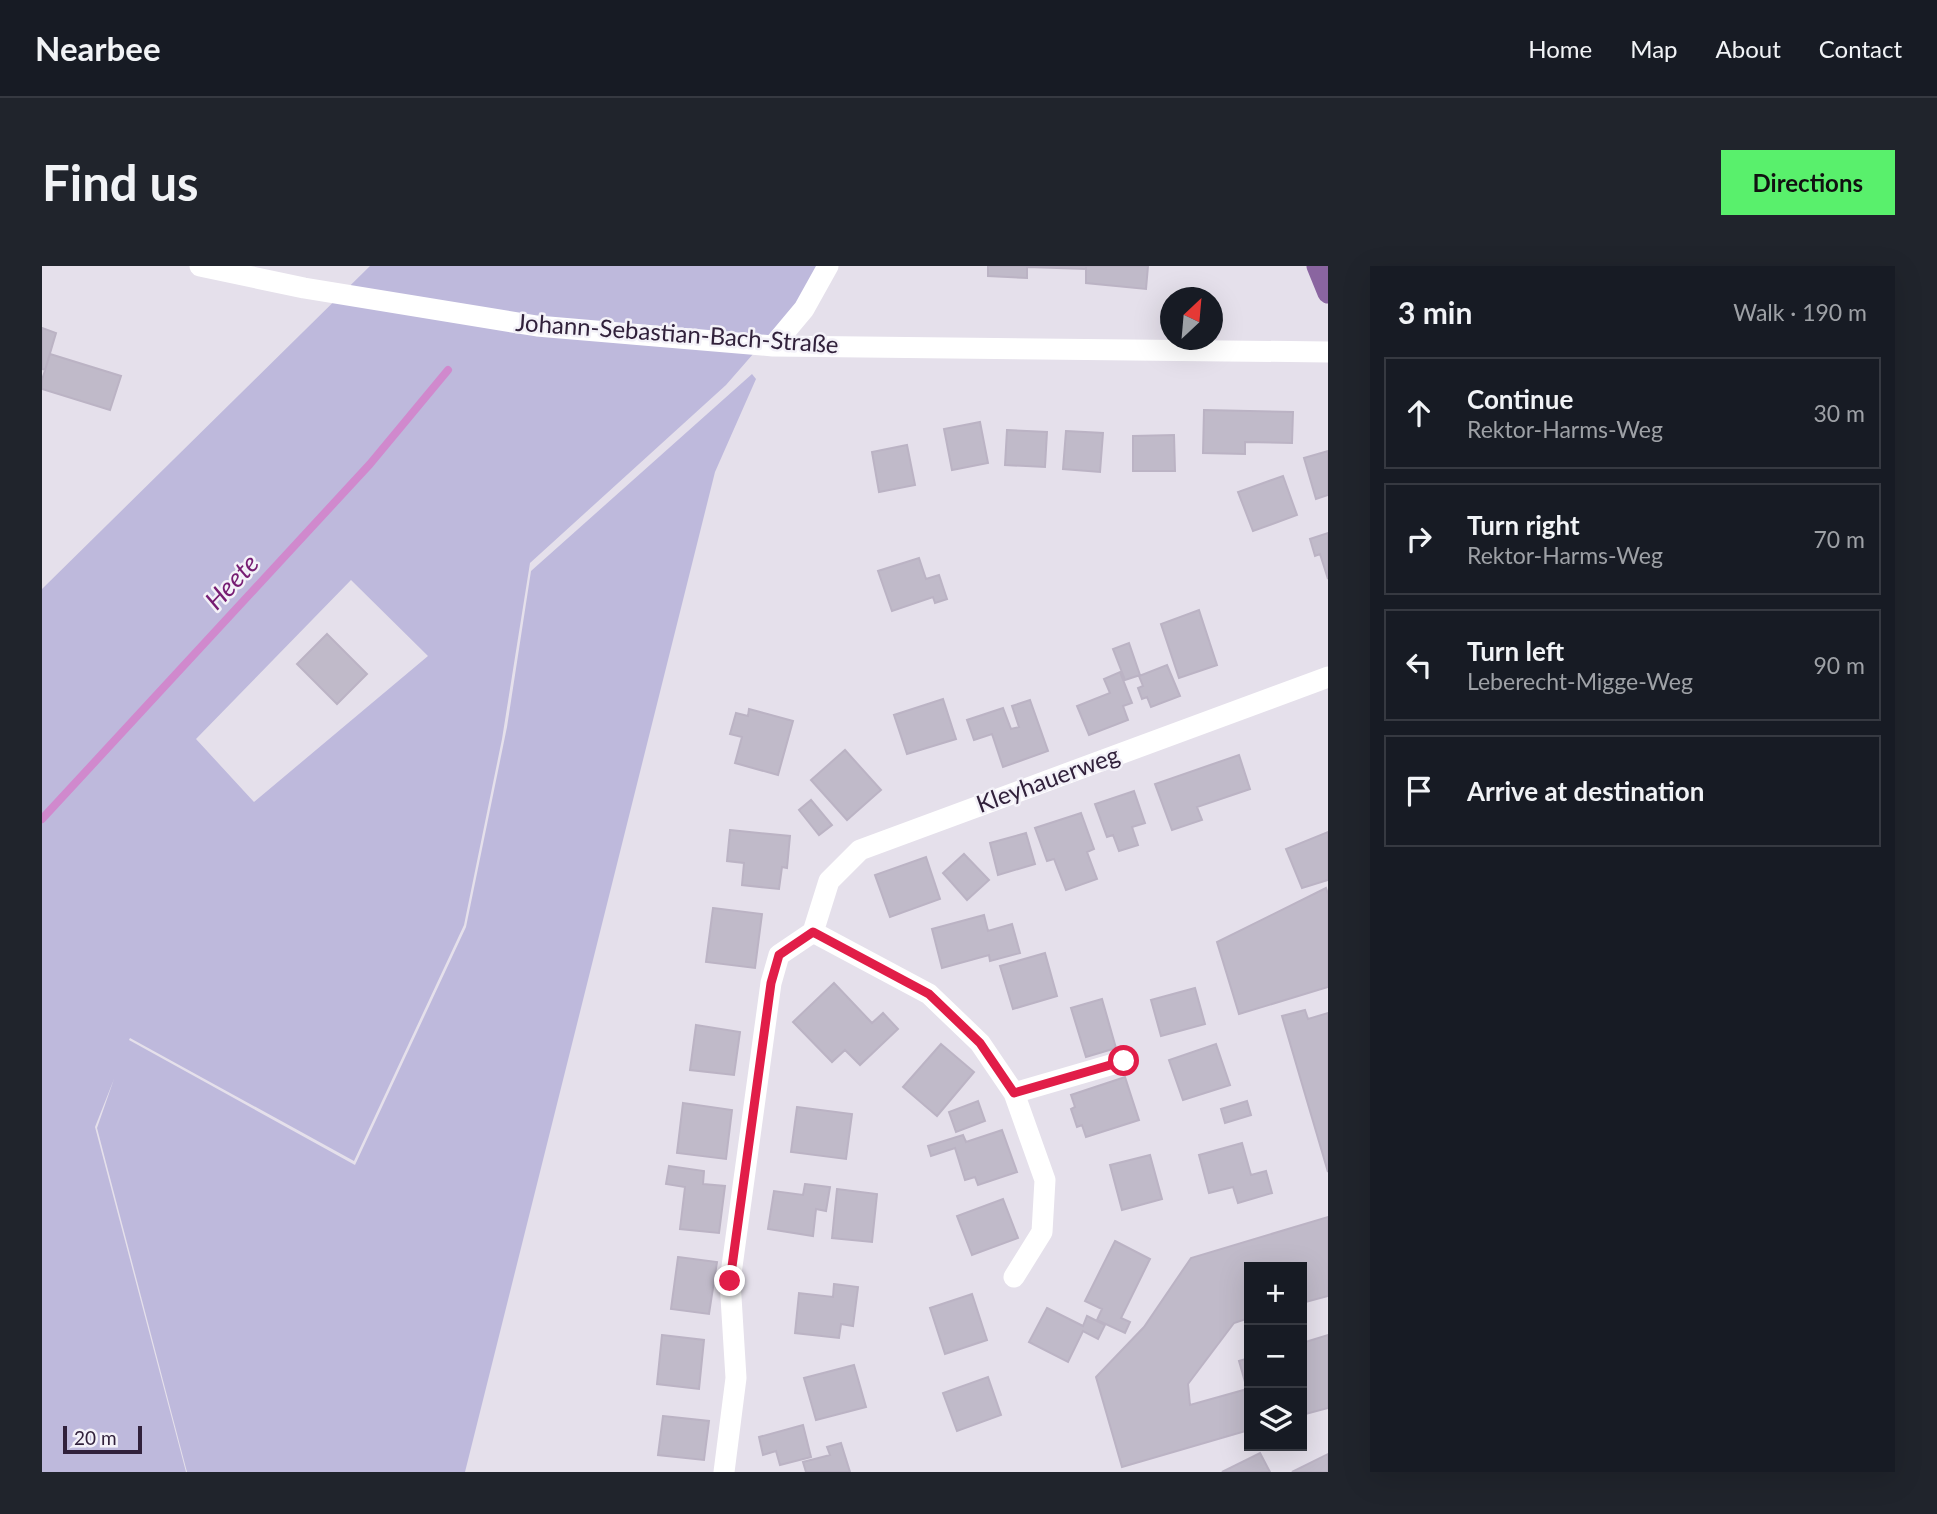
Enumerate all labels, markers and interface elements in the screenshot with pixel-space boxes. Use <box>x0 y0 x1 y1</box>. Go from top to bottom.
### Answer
text: Nearbee <box>35 28 161 68</box>
text: Home <box>1528 34 1592 63</box>
text: Map <box>1630 34 1678 63</box>
text: About <box>1716 34 1781 63</box>
text: Contact <box>1819 34 1902 63</box>
button: Directions <box>1721 150 1895 215</box>
text: Find us <box>42 153 199 211</box>
north arrow <box>1160 287 1223 350</box>
text: 3 min <box>1398 294 1472 330</box>
text: Walk · 190 m <box>1733 298 1867 326</box>
street label: Johann-Sebastian-Bach-Straße <box>515 307 840 358</box>
text: Continue <box>1467 383 1573 415</box>
icon: ahead <box>1400 394 1438 432</box>
text: 30 m <box>1814 399 1865 427</box>
text: Rektor-Harms-Weg <box>1467 415 1663 443</box>
text: Turn right <box>1467 509 1580 541</box>
icon: right <box>1400 520 1438 558</box>
text: 70 m <box>1814 525 1865 553</box>
text: Rektor-Harms-Weg <box>1467 541 1663 569</box>
water label: Heete <box>198 547 265 616</box>
text: Turn left <box>1467 635 1564 667</box>
icon: left <box>1400 646 1438 684</box>
text: 90 m <box>1814 651 1865 679</box>
text: Leberecht-Migge-Weg <box>1467 667 1693 695</box>
street label: Kleyhauerweg <box>972 739 1123 818</box>
icon: arrive <box>1400 772 1438 810</box>
text: Arrive at destination <box>1467 775 1704 807</box>
route start <box>1108 1045 1139 1076</box>
map controls <box>1244 1262 1307 1451</box>
button: + <box>1244 1262 1307 1325</box>
route end <box>714 1265 745 1296</box>
button: − <box>1244 1325 1307 1388</box>
button: layers <box>1244 1388 1307 1451</box>
scale bar <box>63 1423 142 1455</box>
text: 20 m <box>74 1426 117 1449</box>

